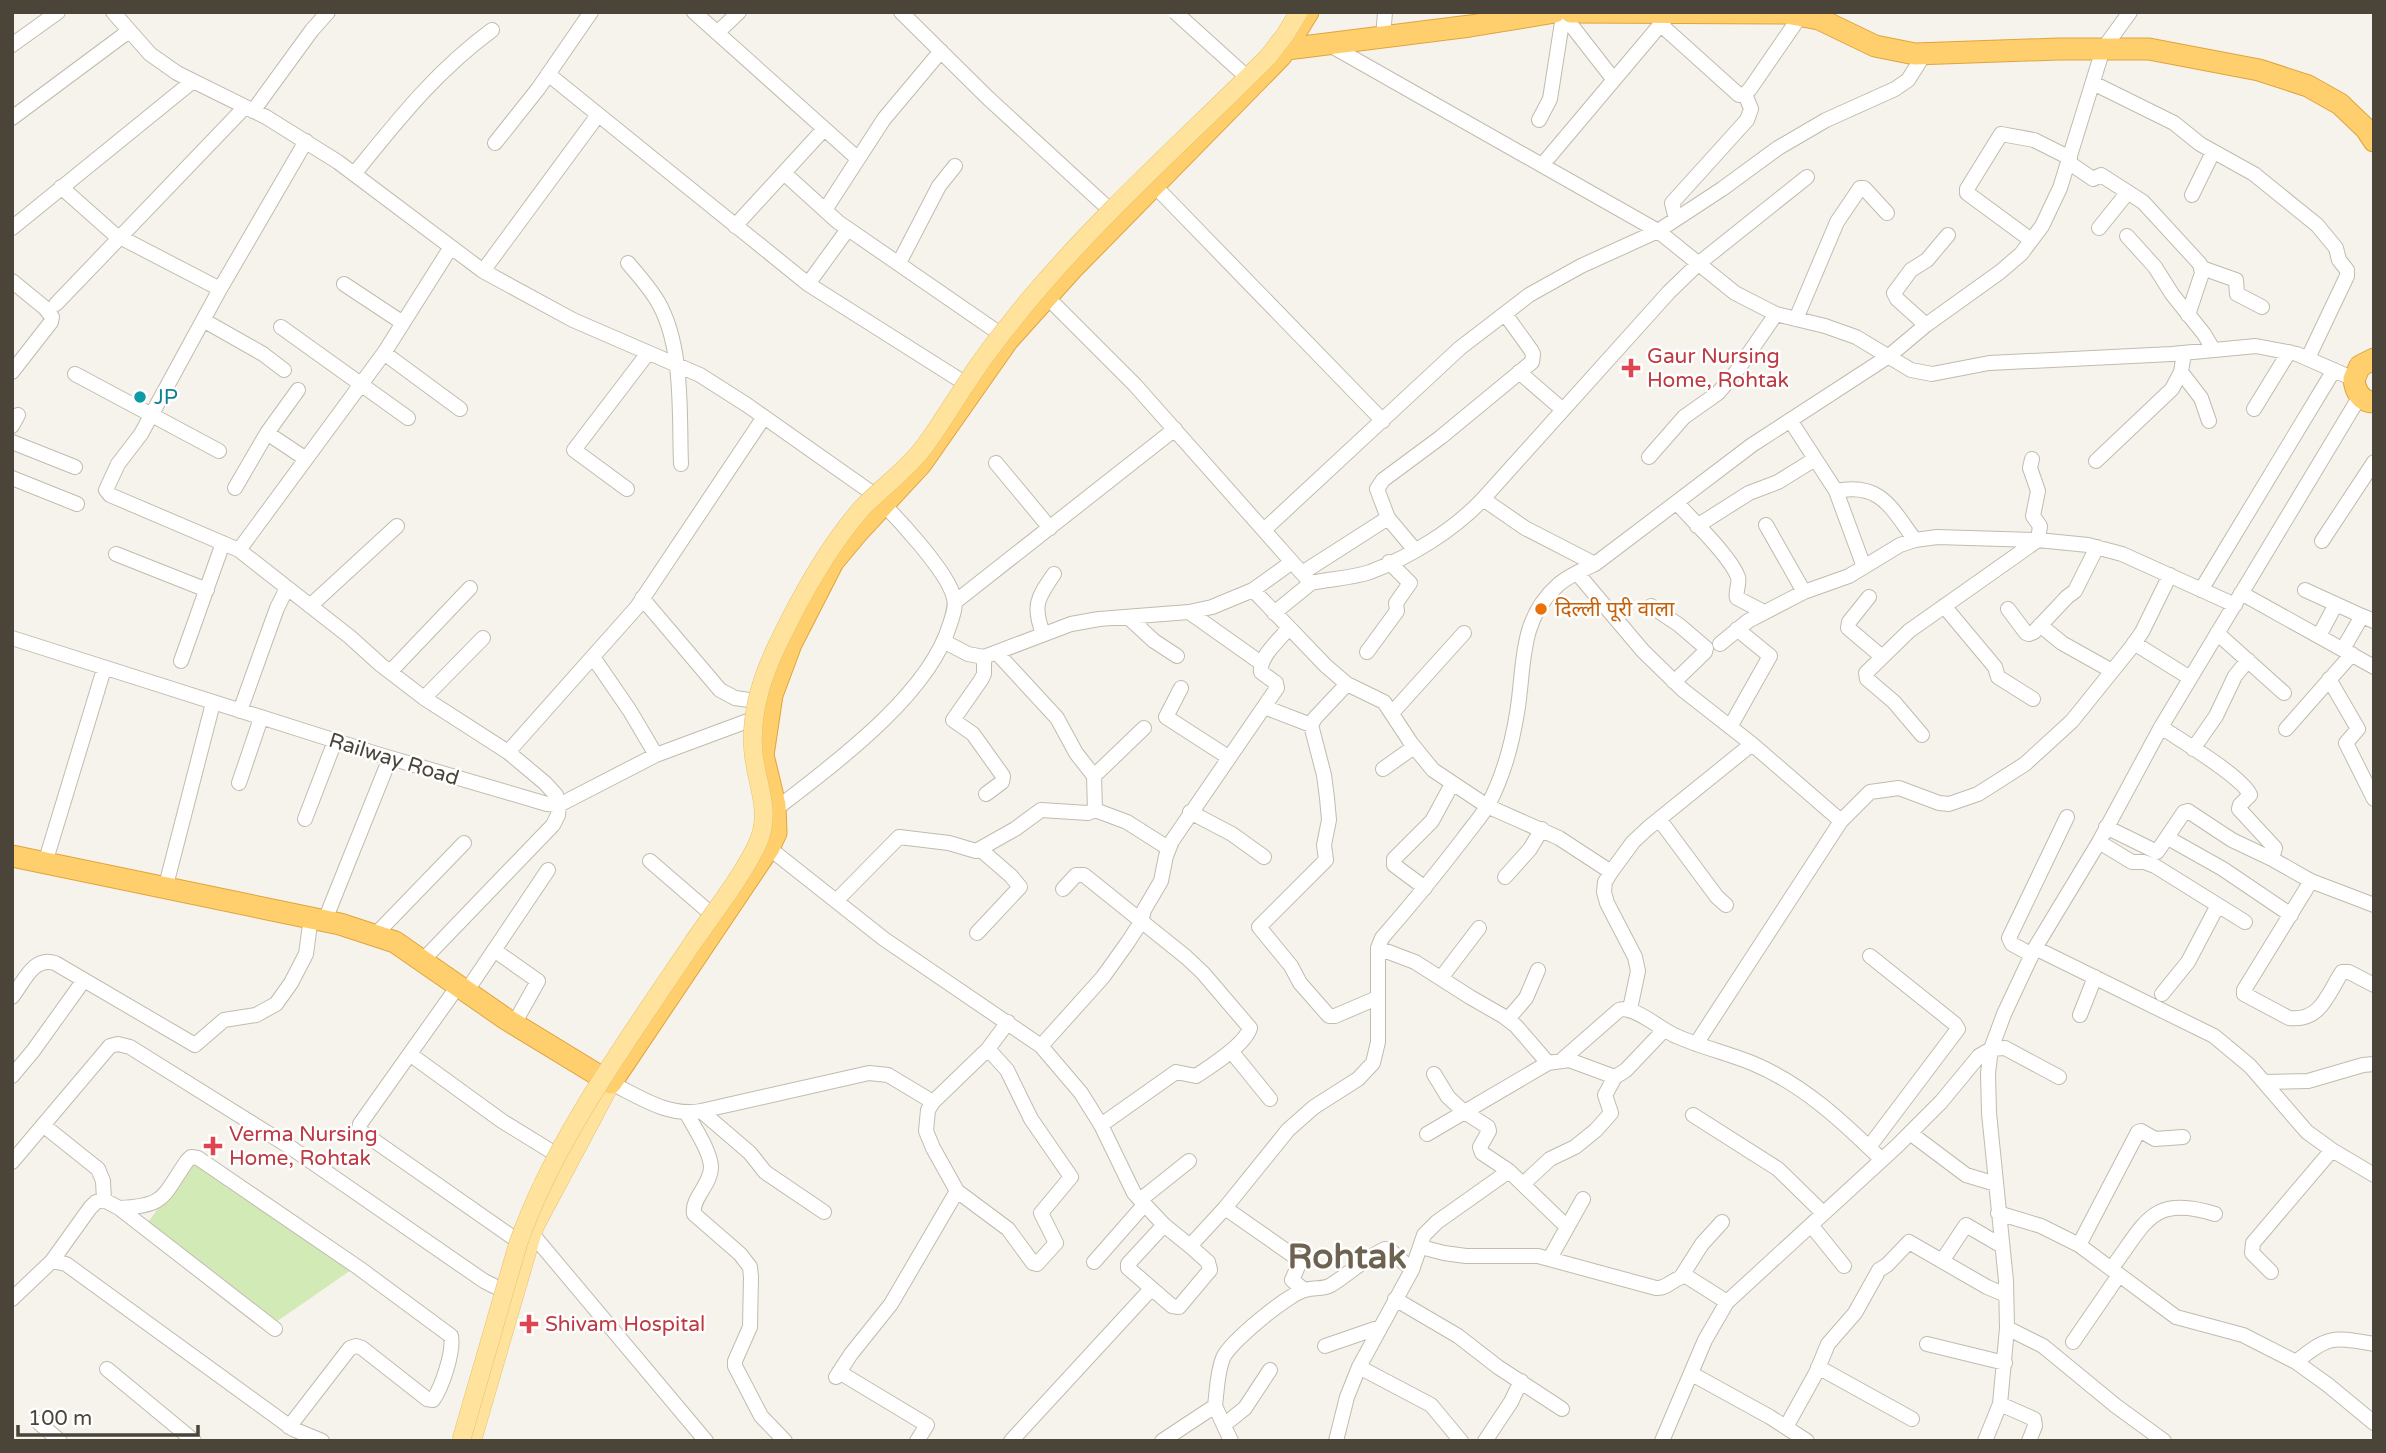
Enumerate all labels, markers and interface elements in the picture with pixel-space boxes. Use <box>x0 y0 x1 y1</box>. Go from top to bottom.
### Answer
place label: Gaur Nursing Home, Rohtak <box>1647 344 1789 393</box>
marker: Gaur Nursing Home, Rohtak <box>1621 358 1641 378</box>
place label: JP <box>154 385 178 410</box>
marker: JP <box>132 389 148 405</box>
place label: दिल्ली पूरी वाला <box>1555 597 1675 622</box>
marker: दिल्ली पूरी वाला <box>1533 601 1549 617</box>
street label: Railway Road <box>326 728 462 791</box>
place label: Verma Nursing Home, Rohtak <box>229 1122 378 1171</box>
marker: Verma Nursing Home, Rohtak <box>203 1136 223 1156</box>
district label: Rohtak <box>1287 1236 1407 1278</box>
place label: Shivam Hospital <box>545 1312 705 1337</box>
marker: Shivam Hospital <box>519 1314 539 1334</box>
scale bar <box>18 1394 198 1438</box>
text: 100 m <box>28 1406 92 1431</box>

